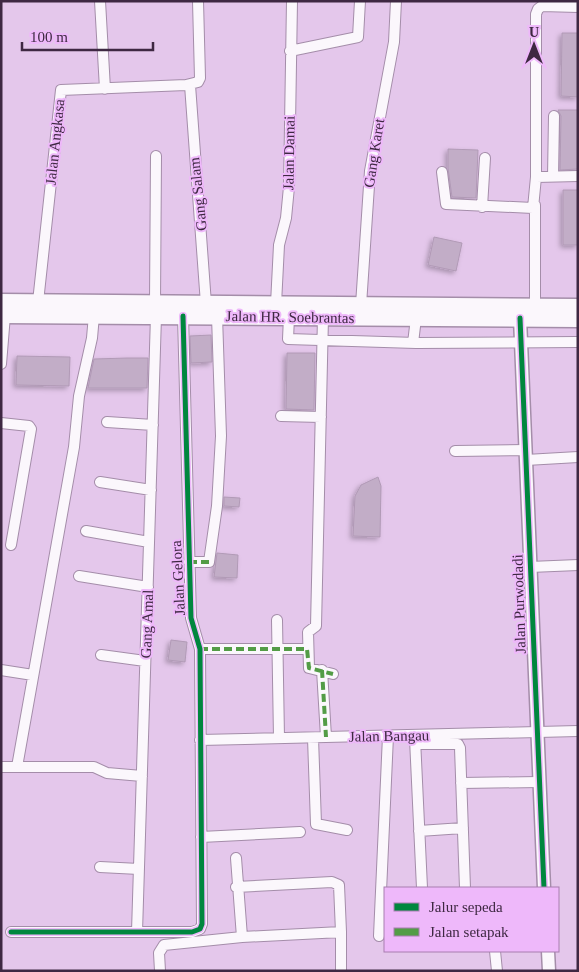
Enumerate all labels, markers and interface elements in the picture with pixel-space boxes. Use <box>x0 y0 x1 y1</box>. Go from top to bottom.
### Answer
scale bar <box>22 20 154 52</box>
north arrow <box>509 20 559 70</box>
text: U <box>529 25 539 40</box>
text: 100 m <box>30 29 68 45</box>
street label: Jalan Angkasa <box>43 98 67 186</box>
street label: Jalan Damai <box>280 116 298 190</box>
street label: Gang Karet <box>361 117 387 189</box>
street label: Gang Salam <box>186 156 210 232</box>
street label: Jalan HR. Soebrantas <box>226 308 355 326</box>
street label: Jalan Gelora <box>168 540 188 616</box>
street label: Jalan Purwodadi <box>509 554 529 654</box>
street label: Gang Amal <box>138 589 156 659</box>
street label: Jalan Bangau <box>349 727 430 745</box>
legend <box>384 887 559 952</box>
text: Jalur sepeda <box>429 899 503 915</box>
text: Jalan setapak <box>429 924 509 940</box>

